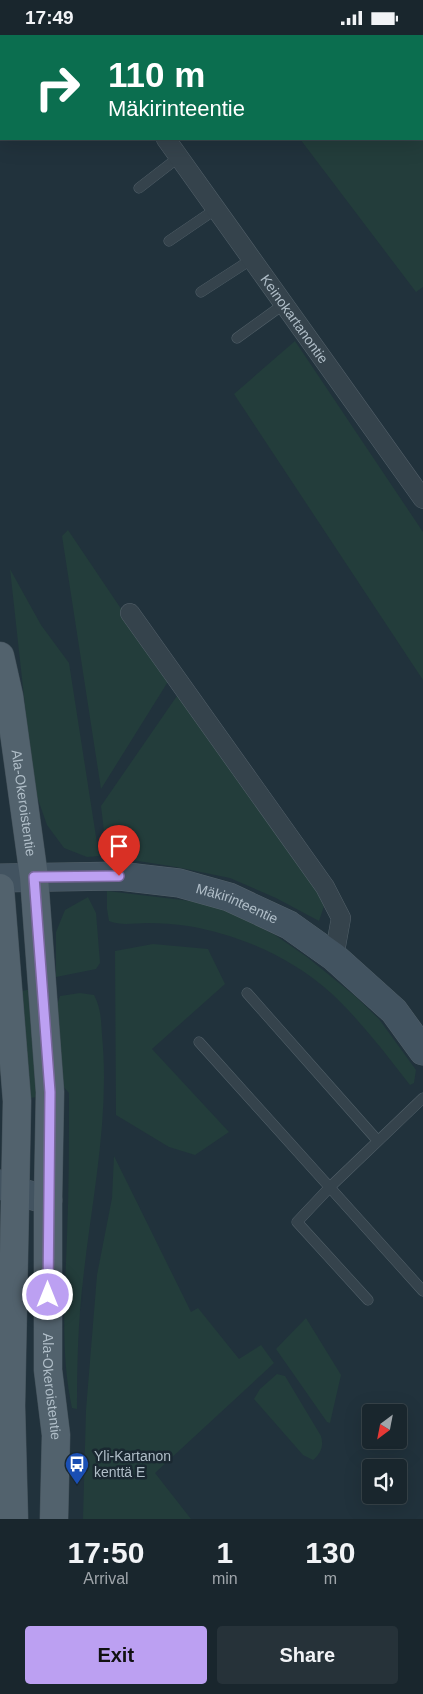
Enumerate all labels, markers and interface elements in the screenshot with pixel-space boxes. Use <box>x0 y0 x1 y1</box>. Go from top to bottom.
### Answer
text: 17:49 <box>25 7 74 28</box>
icon: right <box>25 55 90 120</box>
text: 110 m <box>108 55 205 94</box>
text: Mäkirinteentie <box>108 96 245 121</box>
street label: Keinokartanontie <box>257 271 332 367</box>
street label: Ala-Okeroistentie <box>8 749 39 858</box>
pin <box>98 825 140 876</box>
icon: arrive <box>105 832 133 860</box>
street label: Mäkirinteentie <box>194 880 281 927</box>
position arrow <box>21 1268 73 1320</box>
street label: Ala-Okeroistentie <box>40 1333 64 1440</box>
north arrow <box>362 1404 408 1449</box>
map controls <box>362 1404 407 1504</box>
place label: Yli-Kartanon kenttä E <box>94 1448 171 1480</box>
bus stop icon: Yli-Kartanon kenttä E <box>64 1451 90 1485</box>
button: sound <box>362 1459 407 1504</box>
text: 17:50 <box>68 1536 144 1569</box>
text: 1 <box>216 1536 233 1569</box>
text: 130 <box>305 1536 355 1569</box>
text: Arrival <box>83 1570 129 1587</box>
text: min <box>212 1570 238 1587</box>
text: m <box>324 1570 337 1587</box>
button: Exit <box>25 1626 207 1684</box>
button: Share <box>217 1626 398 1684</box>

